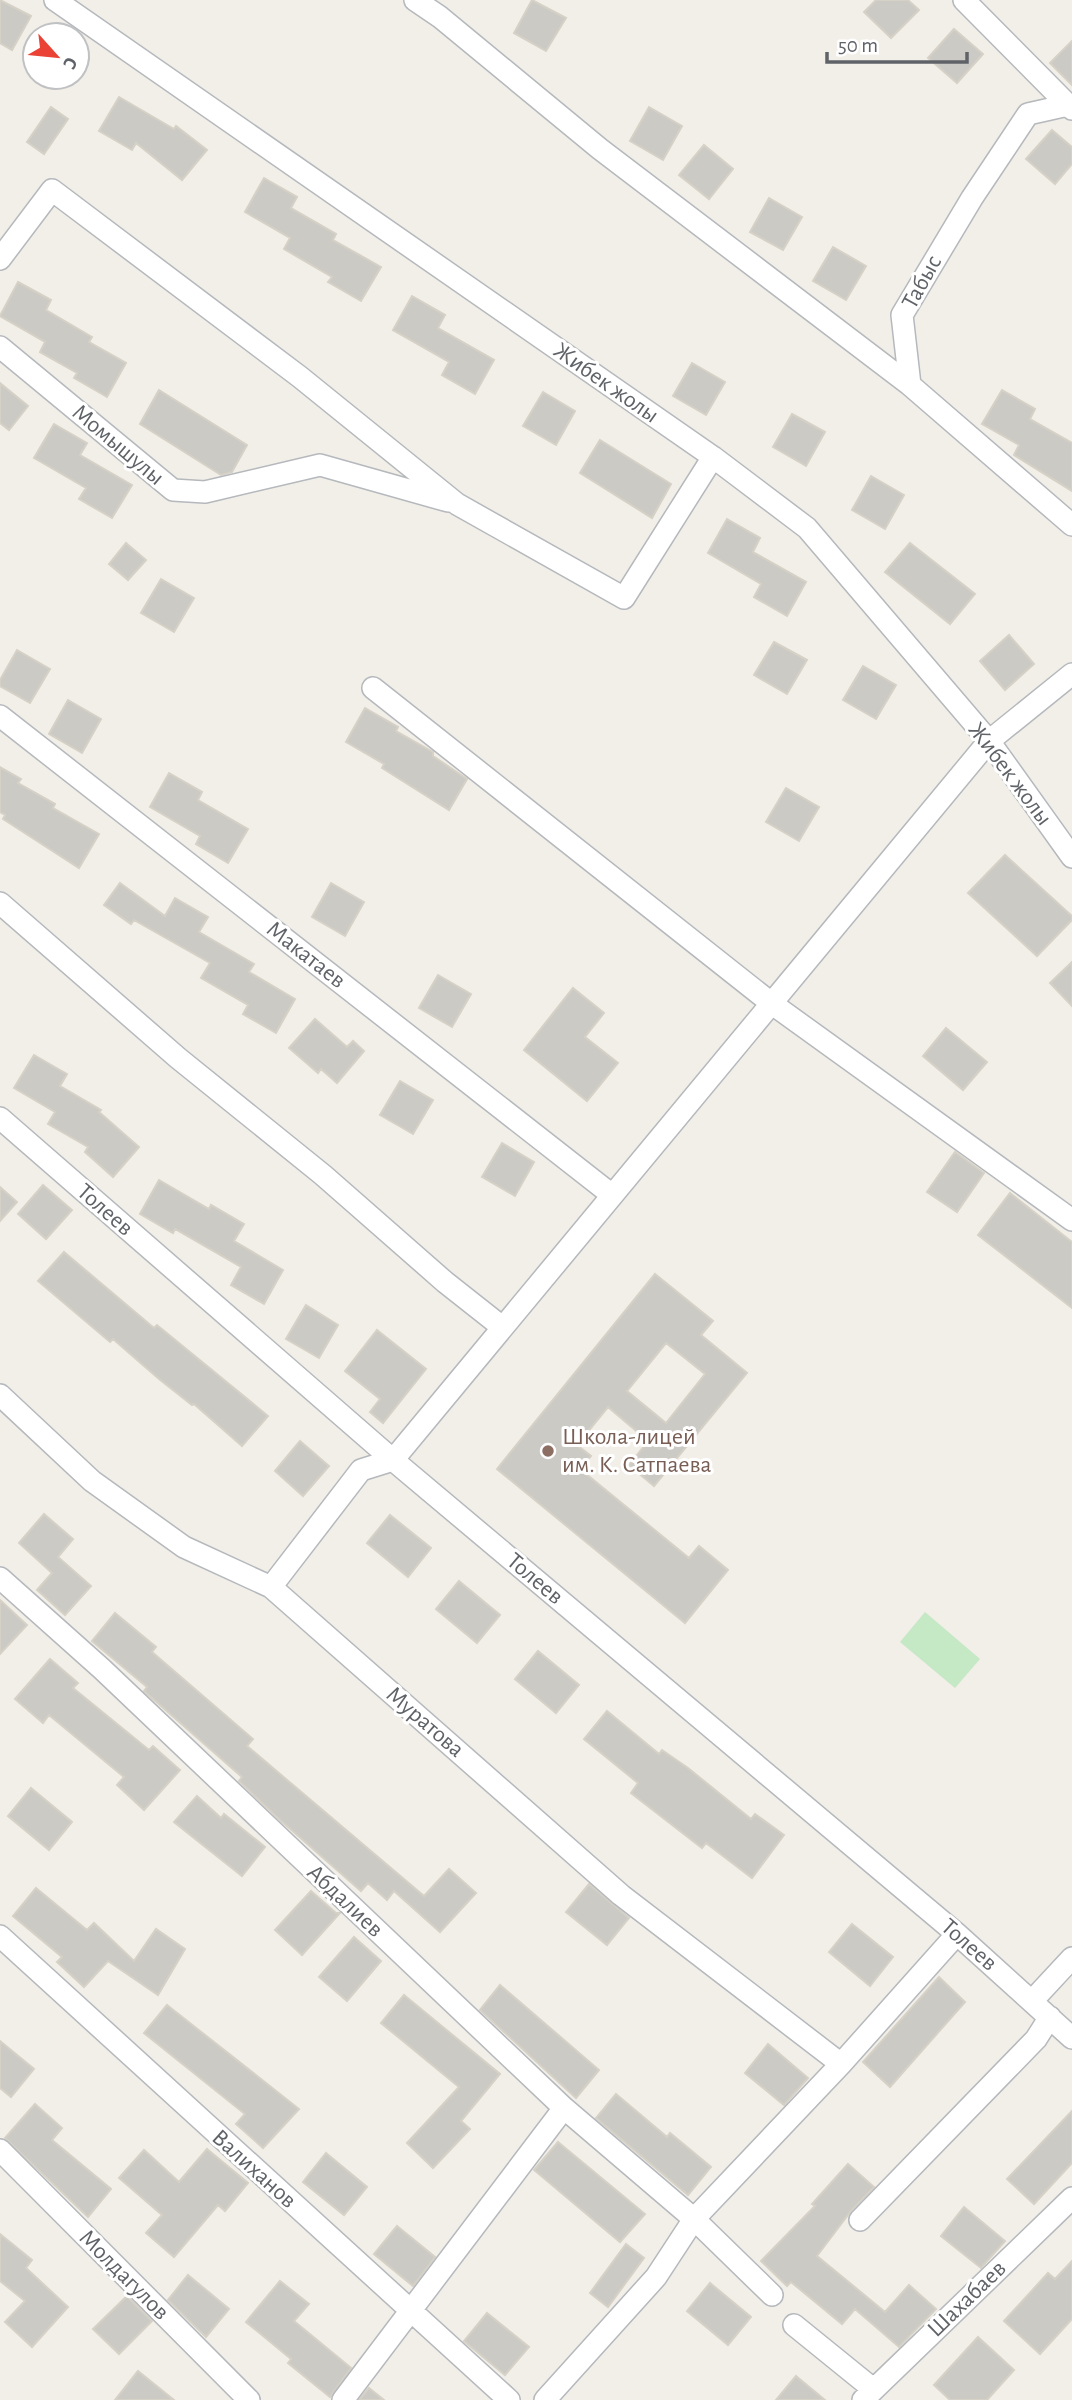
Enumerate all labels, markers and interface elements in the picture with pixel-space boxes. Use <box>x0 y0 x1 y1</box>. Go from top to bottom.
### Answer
north arrow <box>21 21 91 91</box>
scale bar <box>827 21 967 65</box>
text: 50 m <box>838 35 878 56</box>
text: С <box>59 54 81 72</box>
street label: Табыс <box>898 251 946 313</box>
street label: Жибек жолы <box>549 338 663 428</box>
street label: Момышулы <box>67 400 169 490</box>
street label: Жибек жолы <box>964 718 1056 830</box>
street label: Макатаев <box>262 917 350 993</box>
street label: Толеев <box>72 1179 138 1241</box>
place label: Школа-лицей им. К. Сатпаева <box>562 1425 712 1477</box>
marker: Школа-лицей им. К. Сатпаева <box>540 1443 556 1459</box>
street label: Толеев <box>502 1549 568 1609</box>
street label: Муратова <box>382 1682 468 1762</box>
street label: Абдалиев <box>302 1860 388 1942</box>
street label: Толеев <box>936 1914 1002 1976</box>
street label: Валиханов <box>207 2125 301 2213</box>
street label: Молдагулов <box>74 2225 174 2325</box>
street label: Шахабаев <box>923 2256 1011 2342</box>

